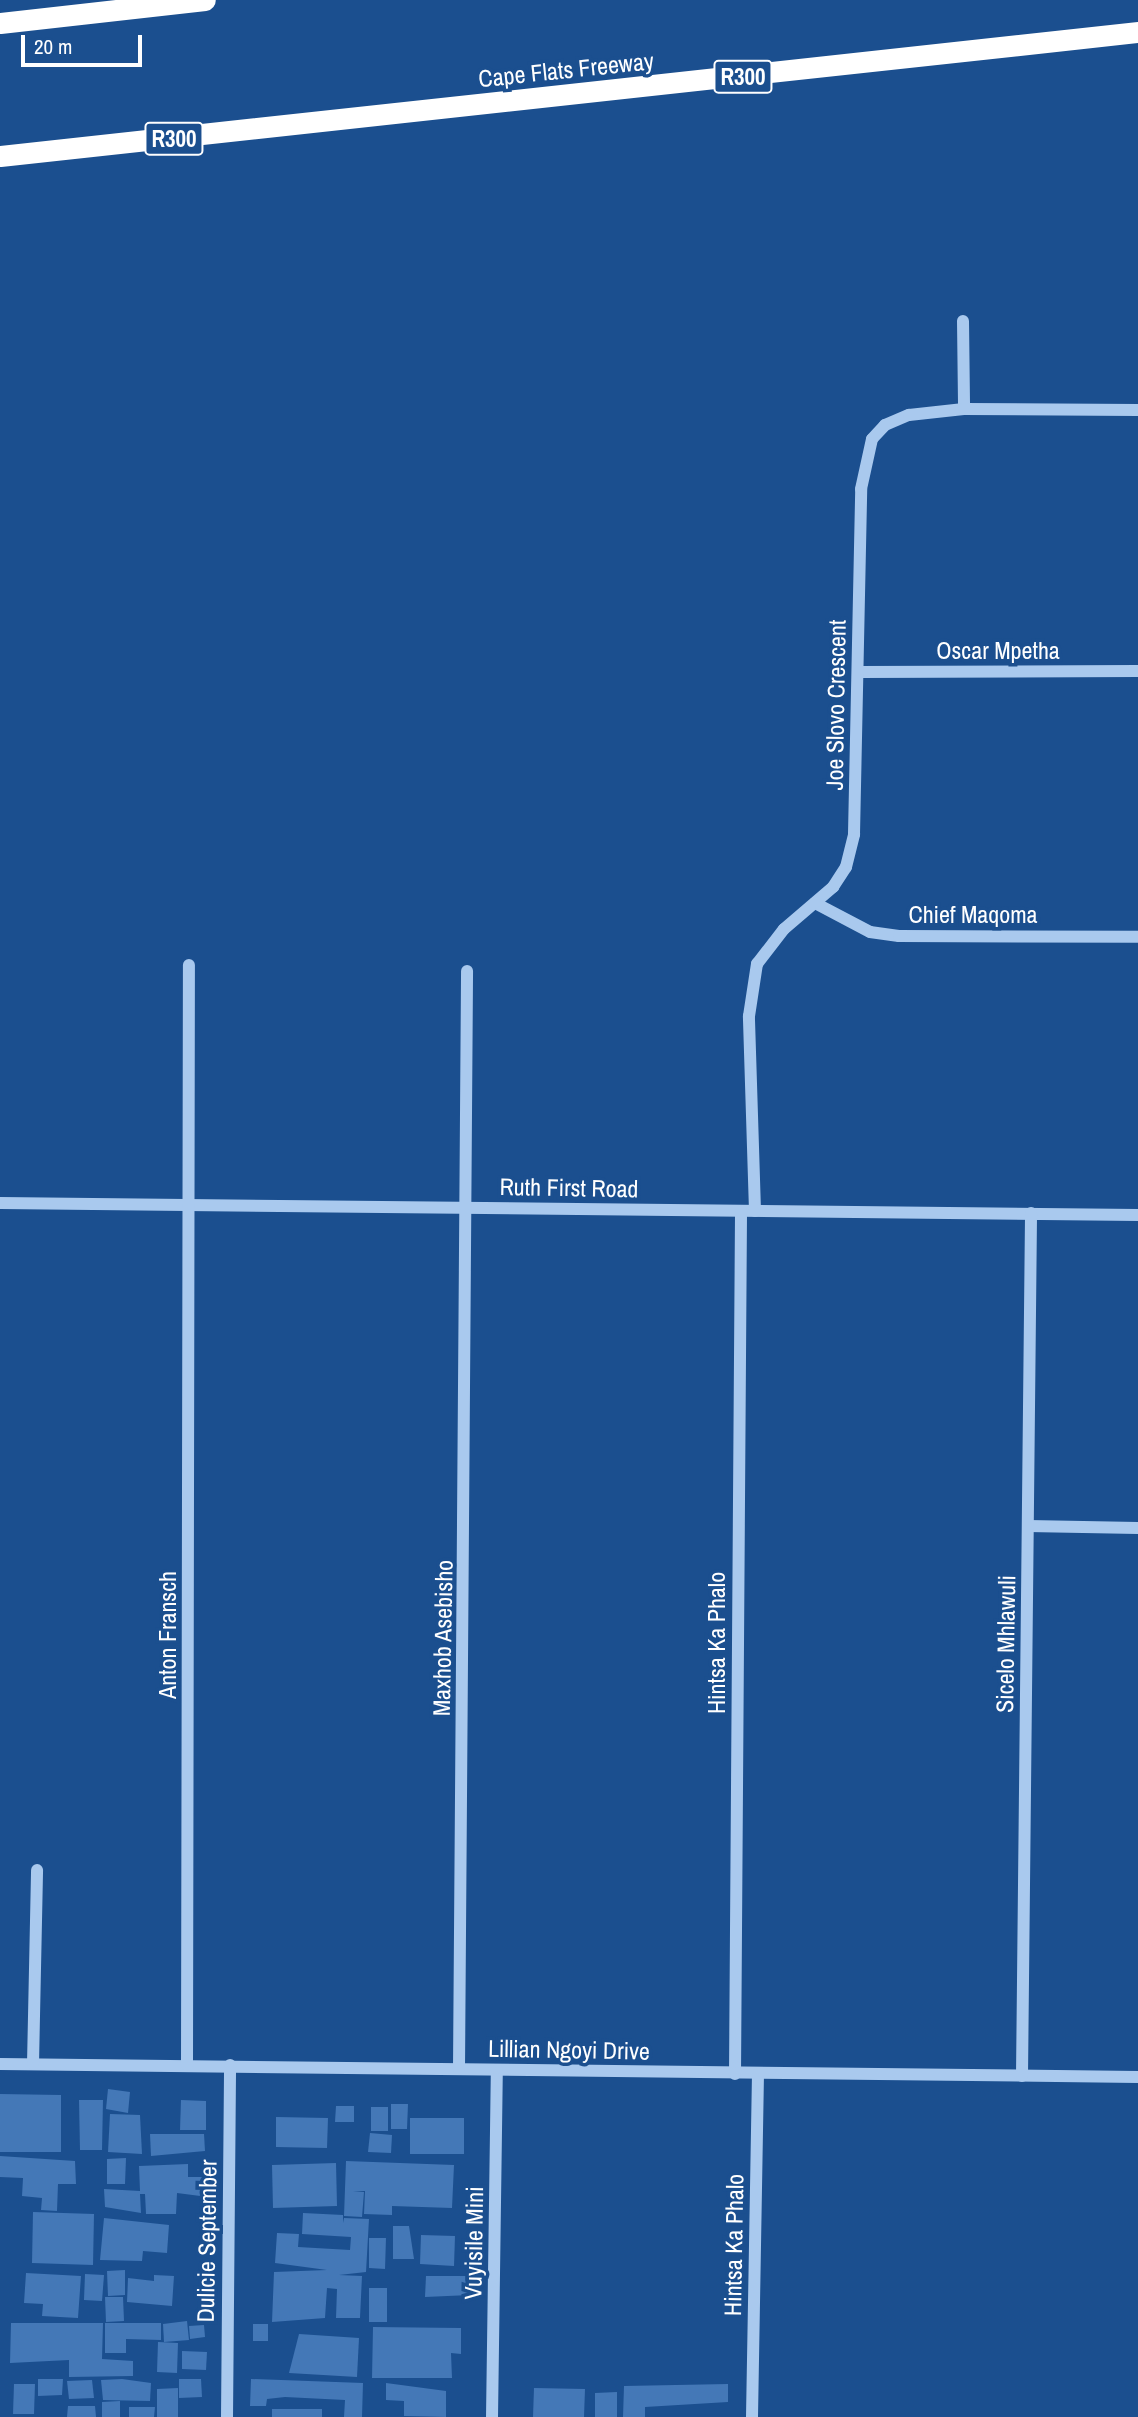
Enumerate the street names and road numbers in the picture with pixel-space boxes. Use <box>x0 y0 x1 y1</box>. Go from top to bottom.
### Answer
street label: Cape Flats Freeway <box>477 46 655 94</box>
road number: R300 <box>713 58 773 96</box>
road number: R300 <box>144 120 204 158</box>
street label: Joe Slovo Crescent <box>820 619 852 791</box>
street label: Oscar Mpetha <box>936 637 1060 665</box>
street label: Chief Maqoma <box>908 901 1038 929</box>
street label: Ruth First Road <box>499 1172 639 1204</box>
street label: Maxhob Asebisho <box>427 1559 459 1717</box>
street label: Anton Fransch <box>154 1571 182 1699</box>
street label: Hintsa Ka Phalo <box>703 1572 731 1714</box>
street label: Sicelo Mhlawuli <box>990 1575 1022 1713</box>
street label: Lillian Ngoyi Drive <box>488 2034 650 2066</box>
street label: Dulicie September <box>191 2159 223 2323</box>
street label: Hintsa Ka Phalo <box>718 2174 750 2316</box>
street label: Vuyisile Mini <box>459 2186 489 2300</box>

